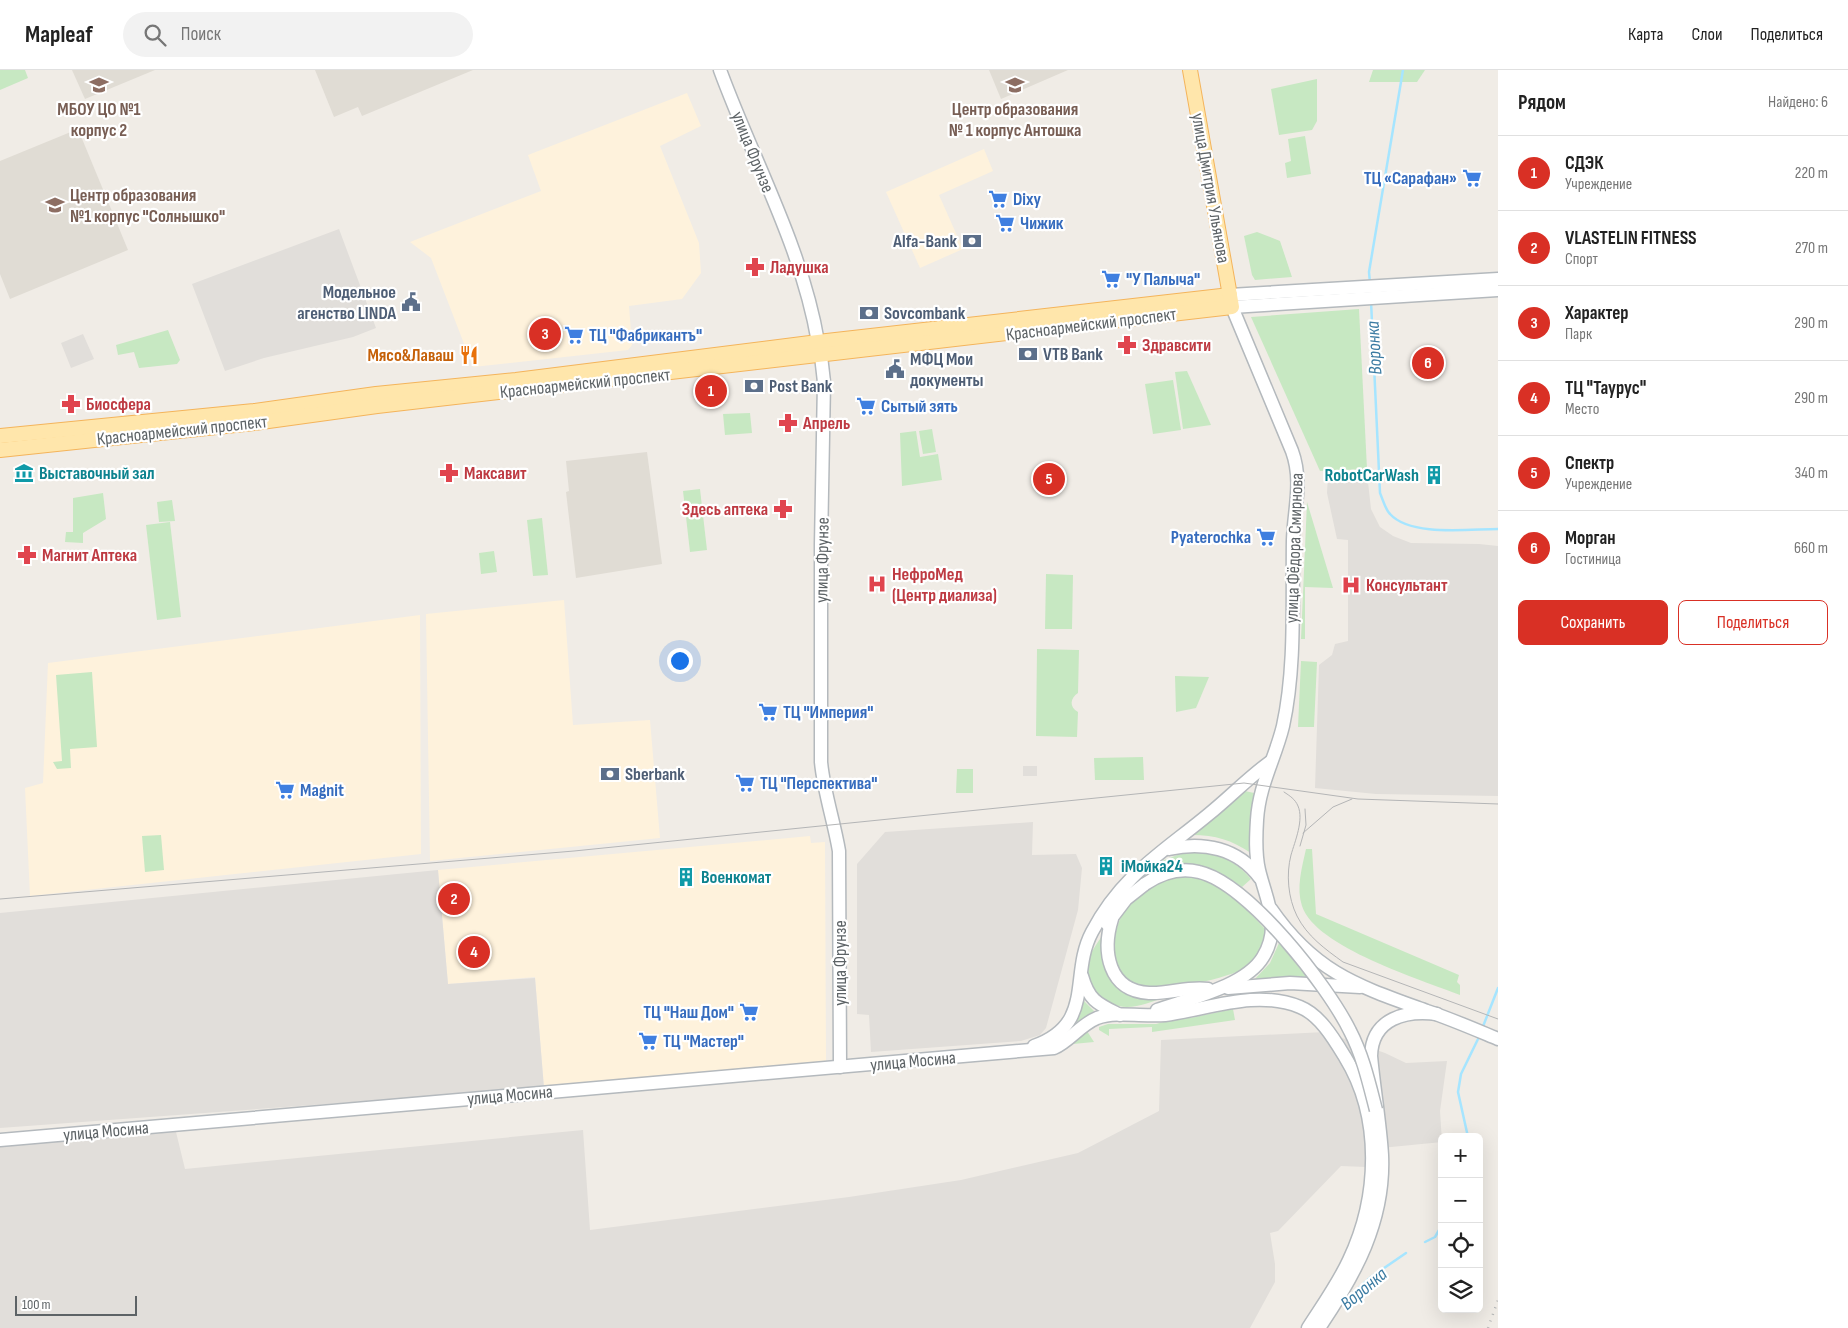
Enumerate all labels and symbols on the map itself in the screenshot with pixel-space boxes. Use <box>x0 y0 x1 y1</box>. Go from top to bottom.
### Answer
school or university icon: МБОУ ЦО №1 корпус 2 <box>88 74 110 96</box>
school or university icon: Центр образования № 1 корпус Антошка <box>1004 74 1026 96</box>
place label: МБОУ ЦО №1 корпус 2 <box>57 99 141 141</box>
place label: Центр образования № 1 корпус Антошка <box>949 99 1081 141</box>
street label: улица Фрунзе <box>727 109 778 196</box>
street label: улица Дмитрия Ульянова <box>1187 111 1234 265</box>
supermarket icon: ТЦ «Сарафан» <box>1461 167 1483 189</box>
place label: ТЦ «Сарафан» <box>1364 168 1457 189</box>
place label: Центр образования №1 корпус "Солнышко" <box>70 185 225 227</box>
supermarket icon: Dixy <box>987 188 1009 210</box>
place label: Dixy <box>1013 189 1042 210</box>
school or university icon: Центр образования №1 корпус "Солнышко" <box>44 194 66 216</box>
supermarket icon: Чижик <box>994 212 1016 234</box>
place label: Чижик <box>1020 213 1064 234</box>
bank icon: Alfa-Bank <box>961 230 983 252</box>
place label: Alfa-Bank <box>892 231 957 252</box>
pharmacy icon: Ладушка <box>744 256 766 278</box>
place label: Ладушка <box>770 257 829 278</box>
supermarket icon: "У Палыча" <box>1100 268 1122 290</box>
place label: "У Палыча" <box>1126 269 1200 290</box>
place label: Модельное агенство LINDA <box>297 282 396 324</box>
public building icon: Модельное агенство LINDA <box>400 291 422 313</box>
bank icon: Sovcombank <box>858 302 880 324</box>
place label: Sovcombank <box>884 303 966 324</box>
street label: Красноармейский проспект <box>1005 304 1177 345</box>
pin: 3 <box>529 315 561 353</box>
water label: Воронка <box>1362 320 1387 375</box>
supermarket icon: ТЦ "Фабрикантъ" <box>563 324 585 346</box>
place label: ТЦ "Фабрикантъ" <box>589 325 702 346</box>
pharmacy icon: Здравсити <box>1116 334 1138 356</box>
place label: Здравсити <box>1142 335 1211 356</box>
bank icon: VTB Bank <box>1017 343 1039 365</box>
restaurant icon: Мясо&Лаваш <box>458 344 480 366</box>
place label: VTB Bank <box>1043 344 1103 365</box>
pin: 6 <box>1412 344 1444 382</box>
place label: Мясо&Лаваш <box>367 345 454 366</box>
place label: МФЦ Мои документы <box>910 349 984 391</box>
public building icon: МФЦ Мои документы <box>884 358 906 380</box>
street label: Красноармейский проспект <box>499 364 671 403</box>
pin: 1 <box>695 372 727 410</box>
bank icon: Post Bank <box>743 375 765 397</box>
place label: Post Bank <box>769 376 833 397</box>
pharmacy icon: Биосфера <box>60 393 82 415</box>
place label: Биосфера <box>86 394 151 415</box>
supermarket icon: Сытый зять <box>855 395 877 417</box>
place label: Сытый зять <box>881 396 958 417</box>
street label: Красноармейский проспект <box>96 411 268 450</box>
pharmacy icon: Апрель <box>777 412 799 434</box>
place label: Апрель <box>802 413 850 434</box>
pin: 5 <box>1033 460 1065 498</box>
museum icon: Выставочный зал <box>13 462 35 484</box>
pharmacy icon: Максавит <box>438 462 460 484</box>
place label: Выставочный зал <box>39 463 155 484</box>
place label: Максавит <box>464 463 527 484</box>
building icon: RobotCarWash <box>1423 464 1445 486</box>
place label: RobotCarWash <box>1325 465 1419 486</box>
street label: улица Фёдора Смирнова <box>1281 472 1308 624</box>
pharmacy icon: Здесь аптека <box>772 498 794 520</box>
place label: Здесь аптека <box>682 499 768 520</box>
street label: улица Фрунзе <box>811 517 834 603</box>
supermarket icon: Pyaterochka <box>1255 526 1277 548</box>
place label: Pyaterochka <box>1171 527 1251 548</box>
pharmacy icon: Магнит Аптека <box>16 544 38 566</box>
place label: Магнит Аптека <box>42 545 137 566</box>
place label: НефроМед (Центр диализа) <box>892 564 997 606</box>
hospital icon: НефроМед (Центр диализа) <box>866 573 888 595</box>
hospital icon: Консультант <box>1340 574 1362 596</box>
place label: Консультант <box>1366 575 1448 596</box>
your location <box>667 648 693 674</box>
supermarket icon: ТЦ "Империя" <box>757 701 779 723</box>
place label: ТЦ "Империя" <box>783 702 873 723</box>
bank icon: Sberbank <box>599 763 621 785</box>
place label: Sberbank <box>625 764 685 785</box>
supermarket icon: ТЦ "Перспектива" <box>734 772 756 794</box>
place label: ТЦ "Перспектива" <box>760 773 877 794</box>
supermarket icon: Magnit <box>274 779 296 801</box>
place label: Magnit <box>300 780 344 801</box>
building icon: iМойка24 <box>1095 855 1117 877</box>
place label: iМойка24 <box>1121 856 1183 877</box>
building icon: Военкомат <box>675 866 697 888</box>
place label: Военкомат <box>701 867 772 888</box>
pin: 2 <box>438 880 470 918</box>
street label: улица Фрунзе <box>830 920 851 1006</box>
pin: 4 <box>458 933 490 971</box>
supermarket icon: ТЦ "Наш Дом" <box>738 1001 760 1023</box>
place label: ТЦ "Наш Дом" <box>643 1002 734 1023</box>
supermarket icon: ТЦ "Мастер" <box>637 1030 659 1052</box>
place label: ТЦ "Мастер" <box>663 1031 744 1052</box>
street label: улица Мосина <box>869 1047 957 1076</box>
street label: улица Мосина <box>466 1081 554 1110</box>
street label: улица Мосина <box>62 1117 150 1146</box>
water label: Воронка <box>1336 1263 1392 1315</box>
scale bar <box>15 1293 138 1316</box>

